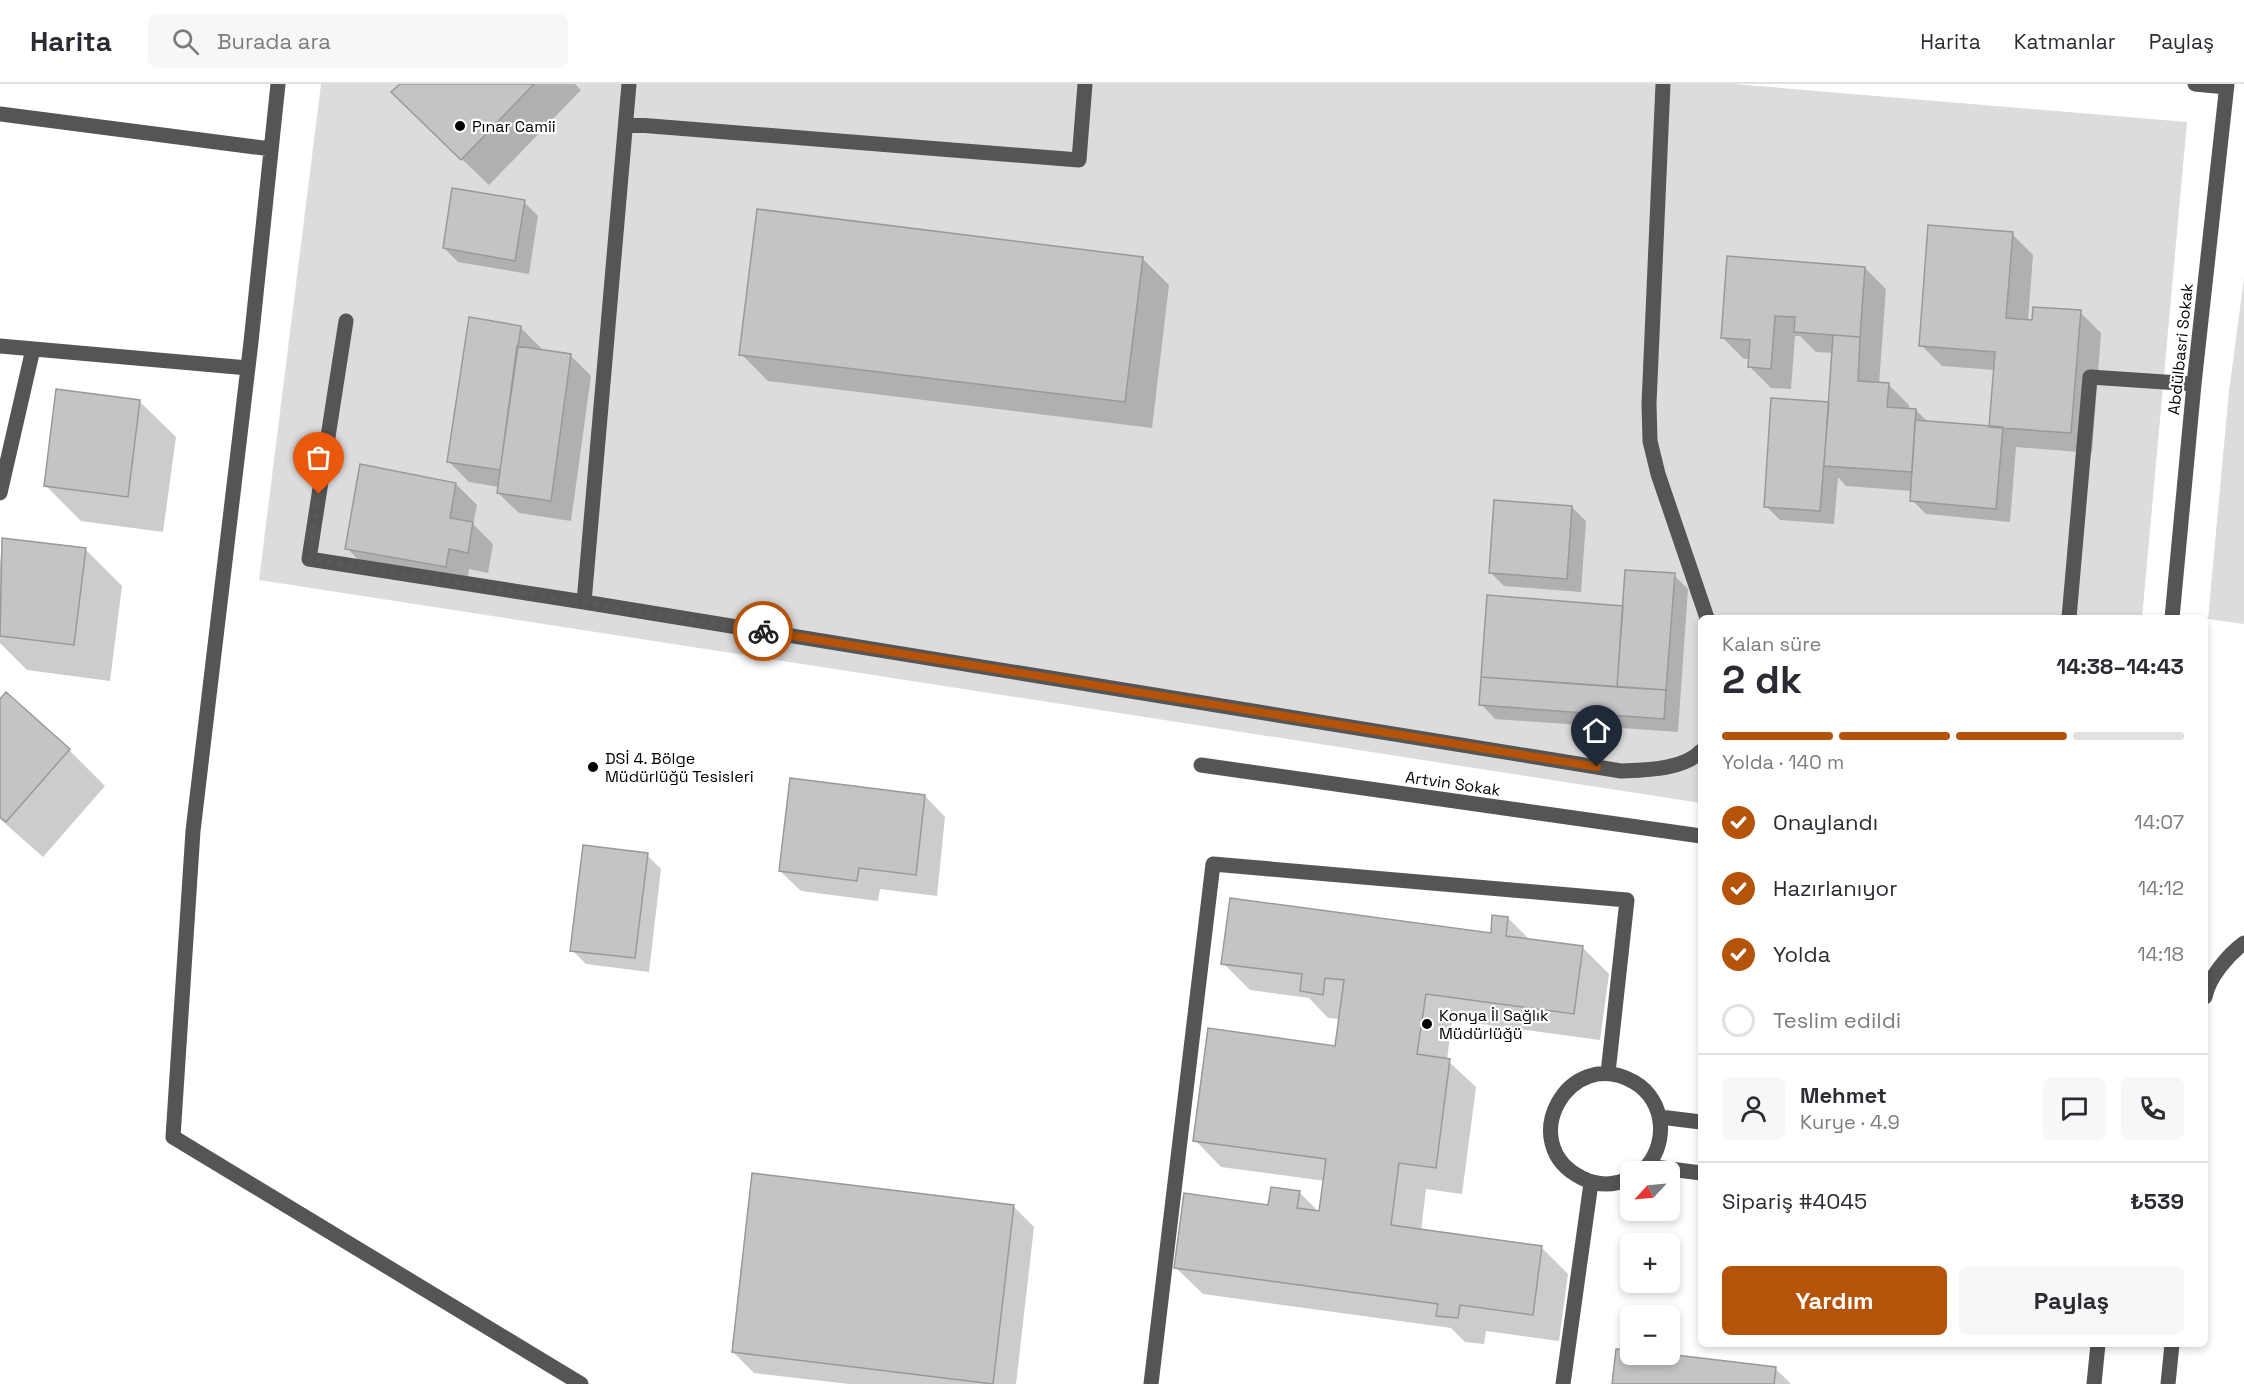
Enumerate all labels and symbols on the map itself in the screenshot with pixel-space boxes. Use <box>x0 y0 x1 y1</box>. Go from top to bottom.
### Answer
place label: Pınar Camii <box>472 116 556 137</box>
marker: Pınar Camii <box>453 119 467 133</box>
street label: Abdülbasri Sokak <box>2163 282 2198 416</box>
pin <box>293 432 344 494</box>
courier <box>733 601 793 661</box>
pin <box>1571 705 1622 767</box>
place label: DSİ 4. Bölge Müdürlüğü Tesisleri <box>605 748 754 787</box>
marker: DSİ 4. Bölge Müdürlüğü Tesisleri <box>586 760 600 774</box>
street label: Artvin Sokak <box>1404 766 1502 801</box>
place label: Konya İl Sağlık Müdürlüğü <box>1439 1005 1549 1044</box>
marker: Konya İl Sağlık Müdürlüğü <box>1420 1017 1434 1031</box>
north arrow <box>1620 1161 1680 1221</box>

